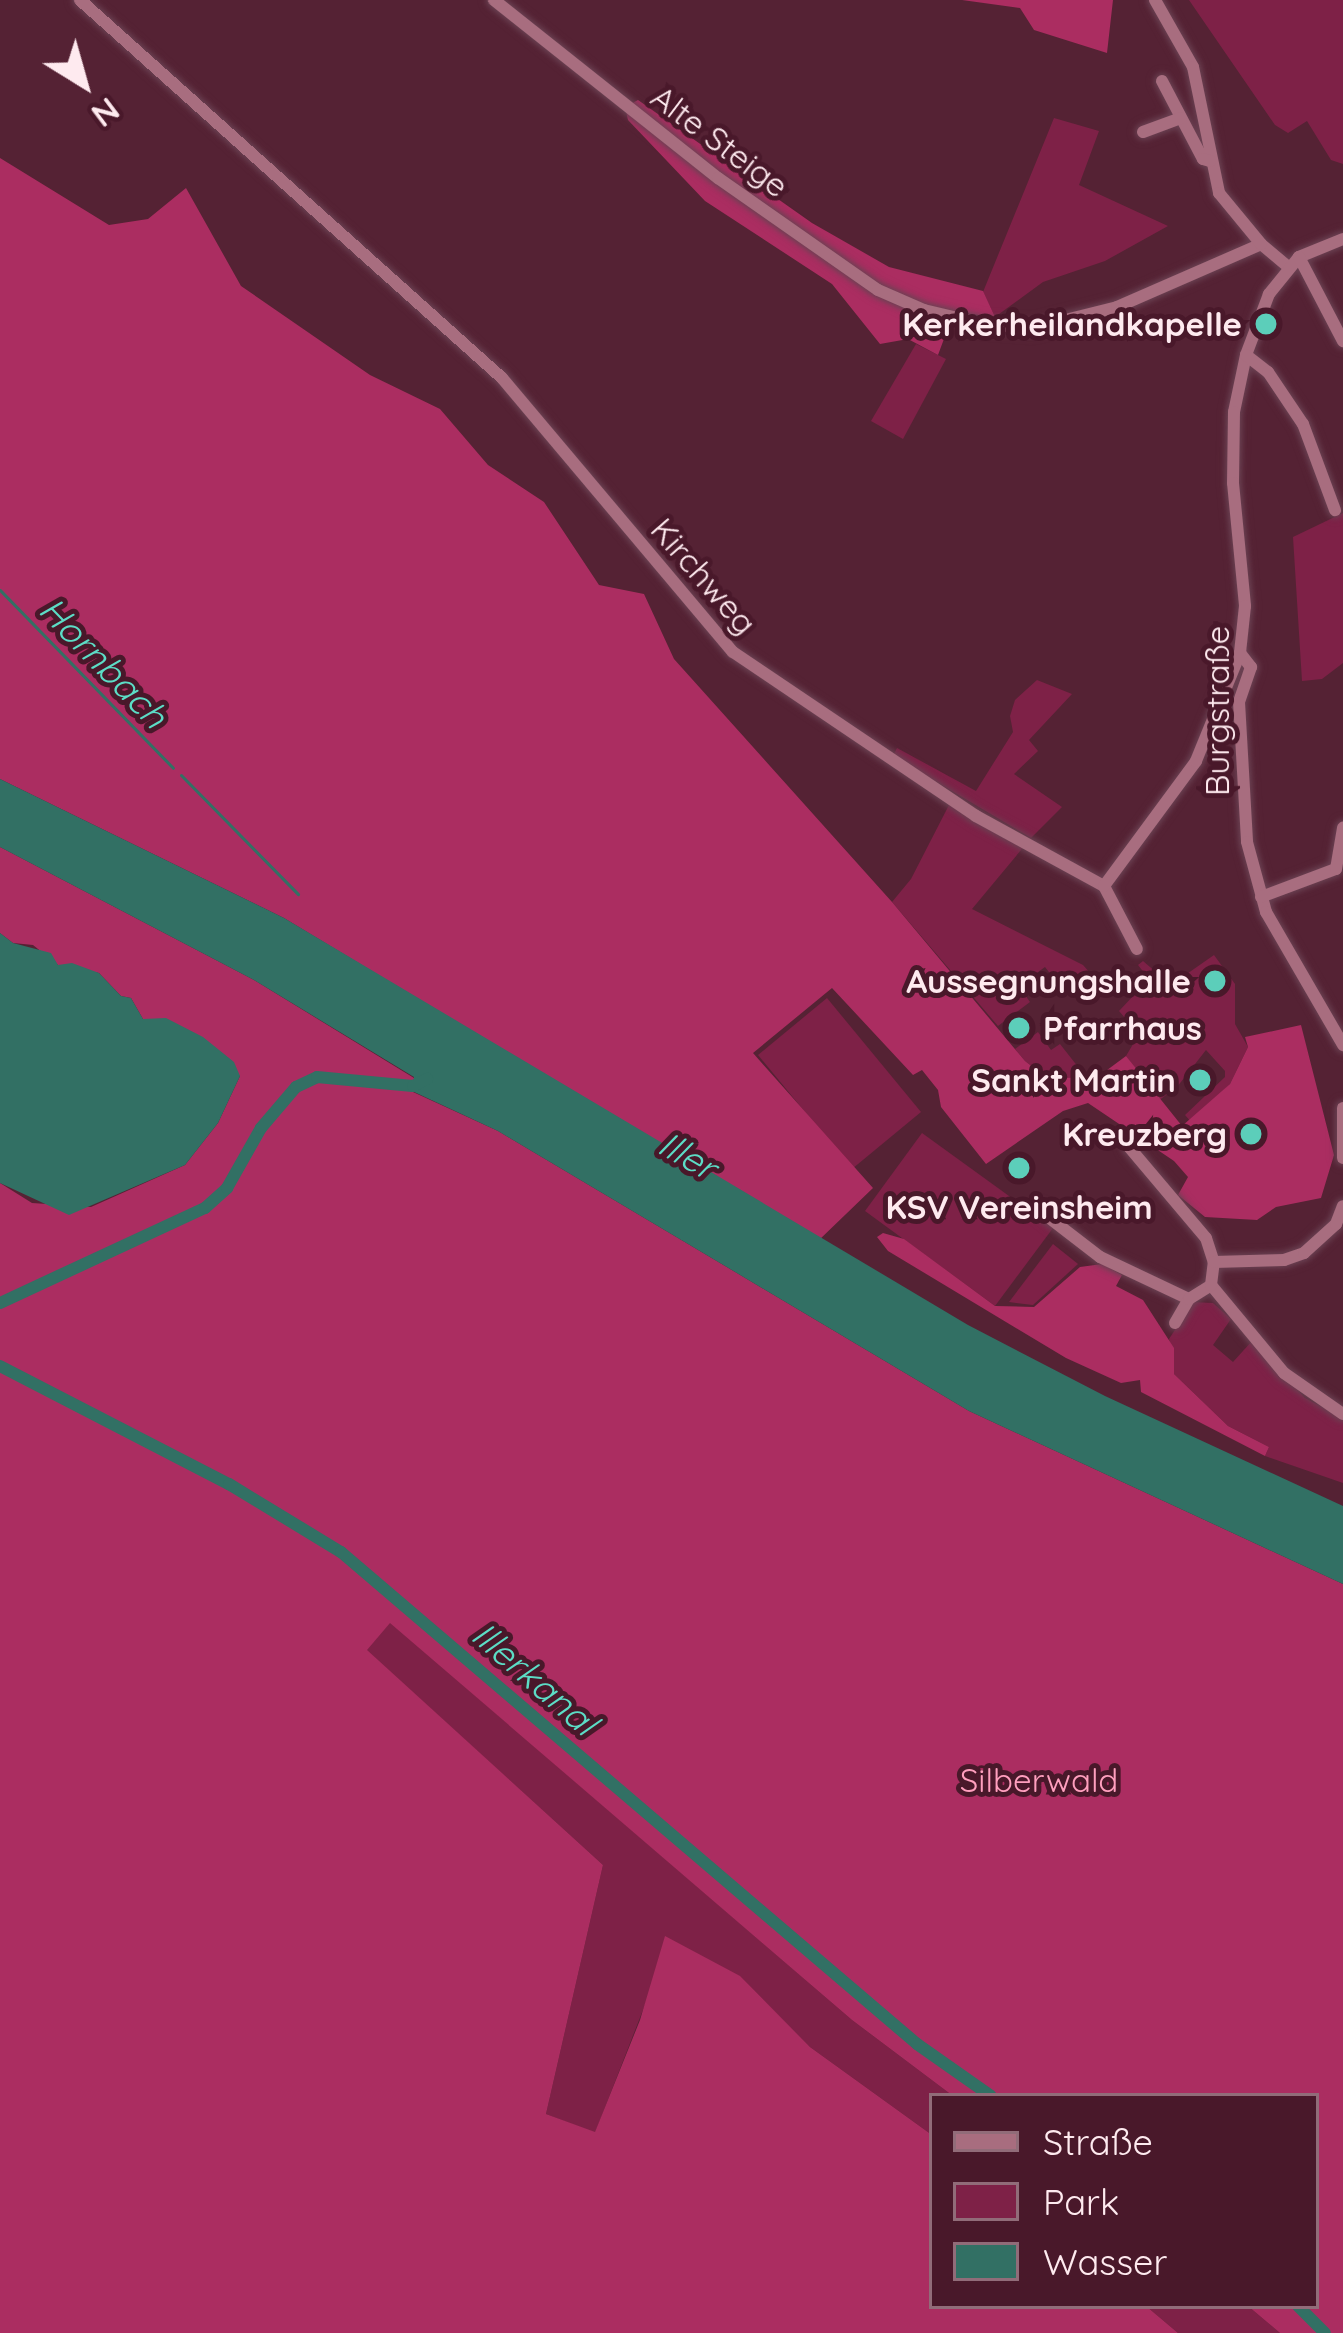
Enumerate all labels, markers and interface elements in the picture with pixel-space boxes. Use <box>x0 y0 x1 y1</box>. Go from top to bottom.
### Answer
north arrow <box>24 24 144 144</box>
street label: Alte Steige <box>644 77 796 205</box>
text: N <box>84 89 128 137</box>
place label: Kerkerheilandkapelle <box>902 304 1242 344</box>
marker: Kerkerheilandkapelle <box>1253 311 1279 337</box>
street label: Kirchweg <box>643 510 765 642</box>
water label: Hornbach <box>31 588 177 736</box>
street label: Burgstraße <box>1197 626 1237 796</box>
place label: Aussegnungshalle <box>906 961 1191 1001</box>
marker: Aussegnungshalle <box>1202 968 1228 994</box>
place label: Pfarrhaus <box>1043 1008 1202 1048</box>
marker: Pfarrhaus <box>1006 1015 1032 1041</box>
place label: Sankt Martin <box>971 1060 1176 1100</box>
marker: Sankt Martin <box>1187 1067 1213 1093</box>
place label: Kreuzberg <box>1062 1114 1227 1154</box>
water label: Iller <box>651 1121 725 1189</box>
marker: Kreuzberg <box>1238 1121 1264 1147</box>
marker: KSV Vereinsheim <box>1006 1155 1032 1181</box>
place label: KSV Vereinsheim <box>885 1187 1153 1227</box>
water label: Illerkanal <box>464 1612 606 1744</box>
park label: Silberwald <box>960 1760 1118 1800</box>
legend <box>929 2093 1319 2309</box>
text: Straße <box>1043 2119 1153 2164</box>
text: Park <box>1043 2179 1119 2224</box>
text: Wasser <box>1043 2239 1167 2284</box>

